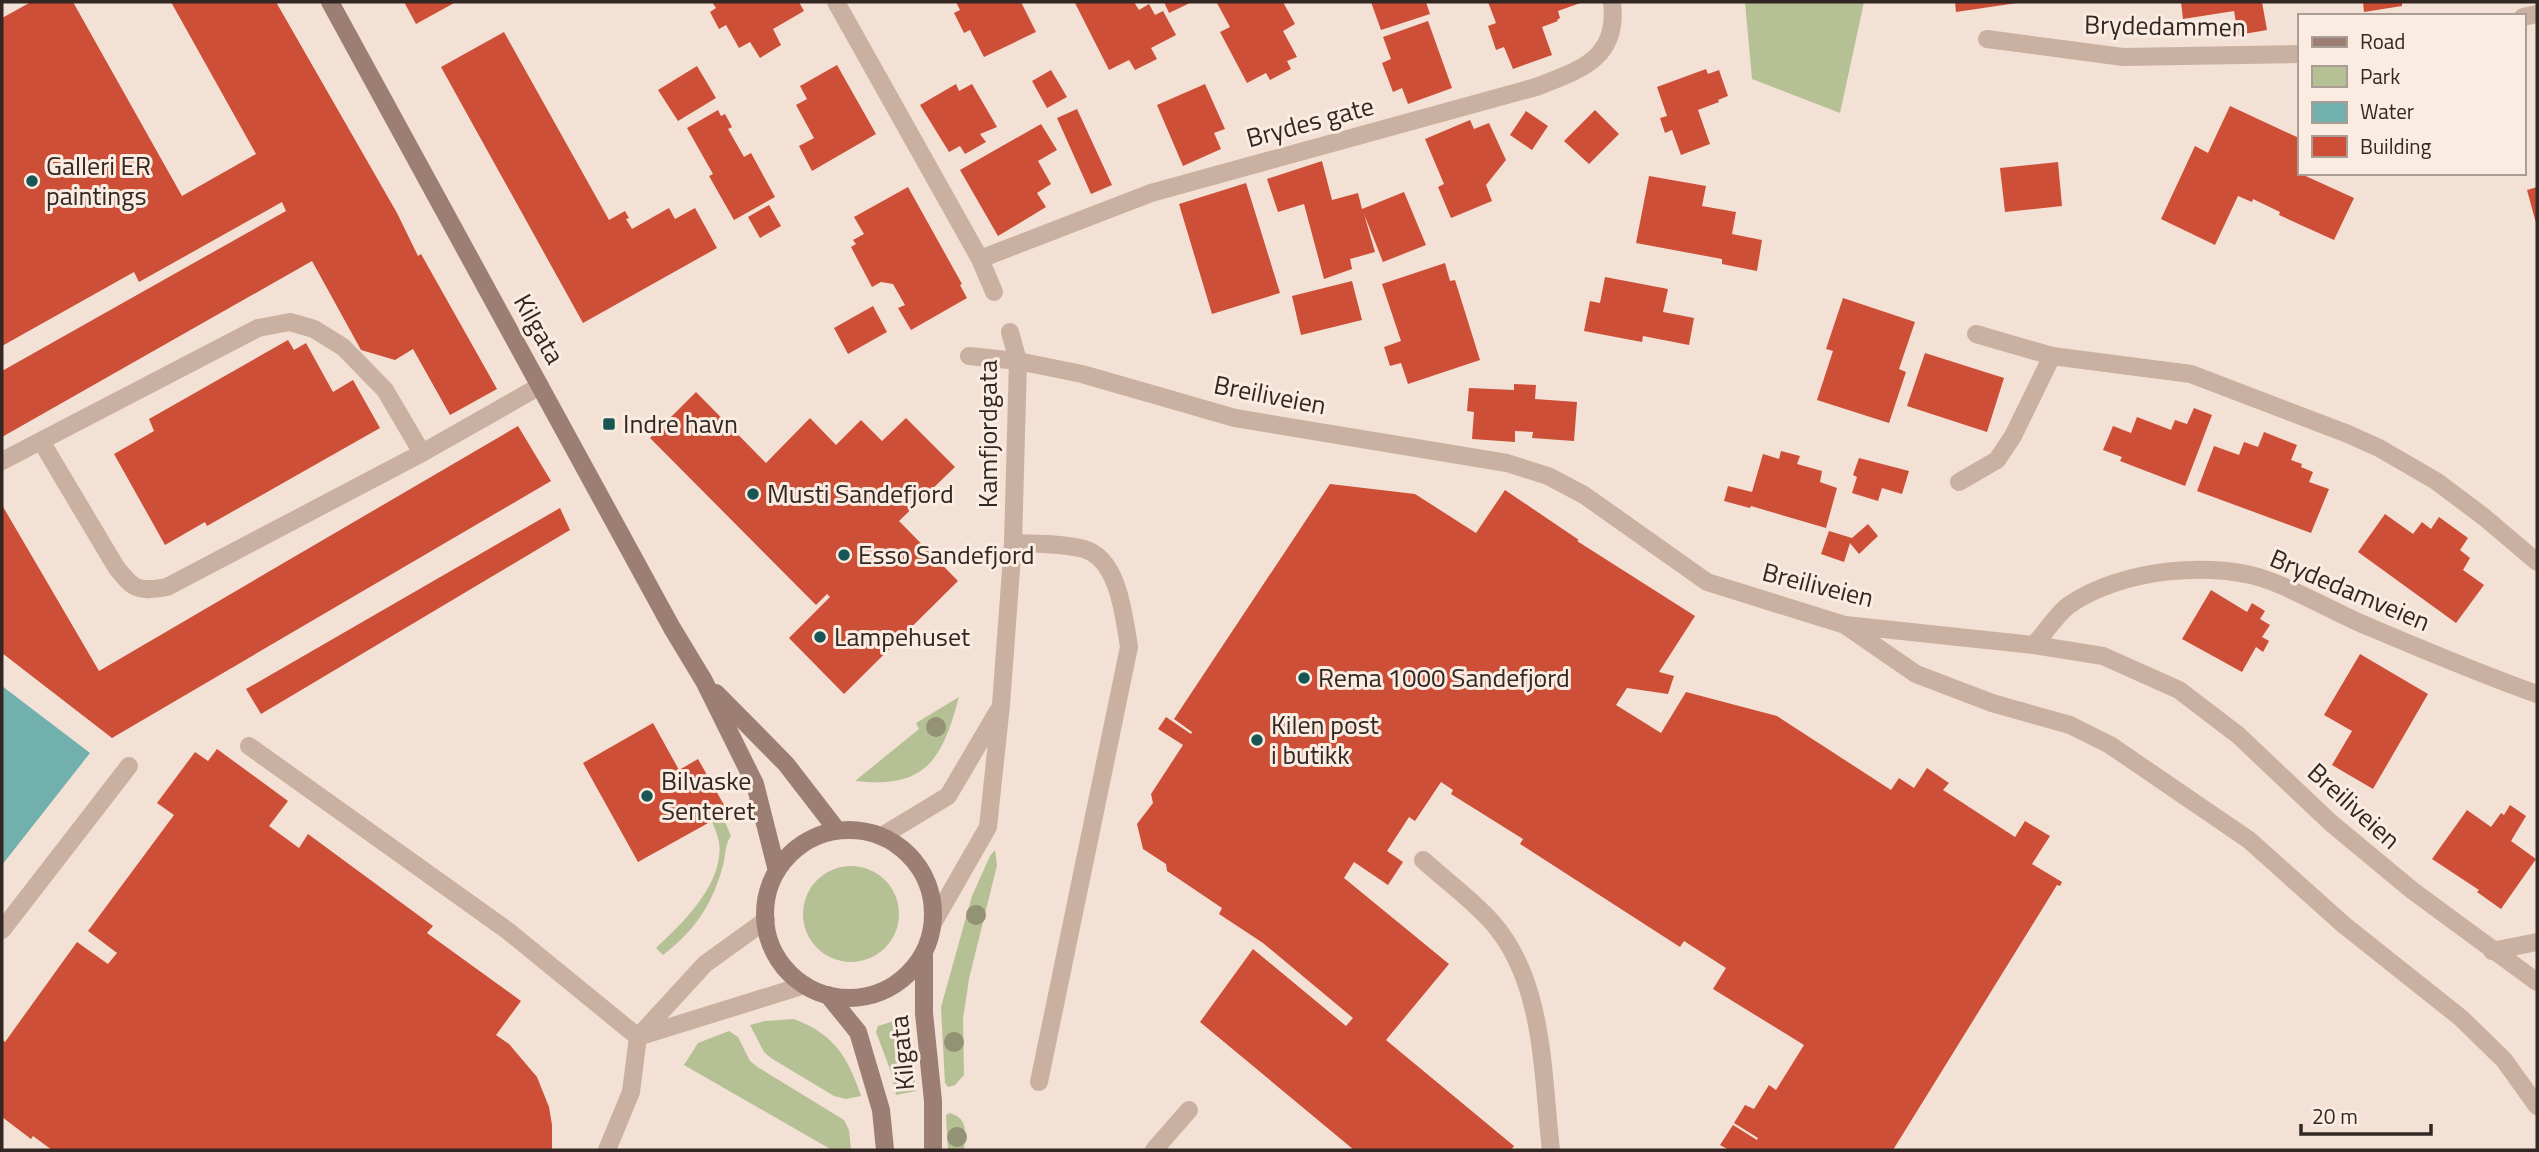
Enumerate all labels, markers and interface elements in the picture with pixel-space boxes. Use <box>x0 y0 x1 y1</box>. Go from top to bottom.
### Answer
street label: Brydedammen <box>2084 5 2246 46</box>
legend <box>2298 14 2525 175</box>
text: Road <box>2360 25 2405 57</box>
text: Park <box>2360 60 2400 92</box>
street label: Brydes gate <box>1242 86 1378 157</box>
text: Water <box>2360 95 2414 127</box>
text: Building <box>2360 130 2432 162</box>
place label: Galleri ER paintings <box>46 146 151 215</box>
marker: Galleri ER paintings <box>24 173 40 189</box>
street label: Kilgata <box>504 286 575 371</box>
street label: Kamfjordgata <box>968 360 1007 508</box>
street label: Breiliveien <box>1211 365 1330 424</box>
place label: Indre havn <box>623 404 738 443</box>
marker: Indre havn <box>601 416 617 432</box>
place label: Musti Sandefjord <box>767 474 954 513</box>
marker: Musti Sandefjord <box>745 486 761 502</box>
place label: Esso Sandefjord <box>858 535 1034 574</box>
street label: Brydedamveien <box>2264 538 2436 641</box>
marker: Esso Sandefjord <box>836 547 852 563</box>
street label: Breiliveien <box>1758 552 1878 617</box>
place label: Lampehuset <box>834 617 970 656</box>
marker: Lampehuset <box>812 629 828 645</box>
place label: Rema 1000 Sandefjord <box>1318 658 1570 697</box>
marker: Rema 1000 Sandefjord <box>1296 670 1312 686</box>
place label: Kilen post i butikk <box>1271 705 1379 774</box>
marker: Kilen post i butikk <box>1249 732 1265 748</box>
street label: Breiliveien <box>2299 753 2410 858</box>
place label: Bilvaske Senteret <box>661 761 755 830</box>
marker: Bilvaske Senteret <box>639 788 655 804</box>
street label: Kilgata <box>879 1014 924 1092</box>
scale bar <box>2301 1092 2430 1136</box>
text: 20 m <box>2312 1100 2358 1132</box>

